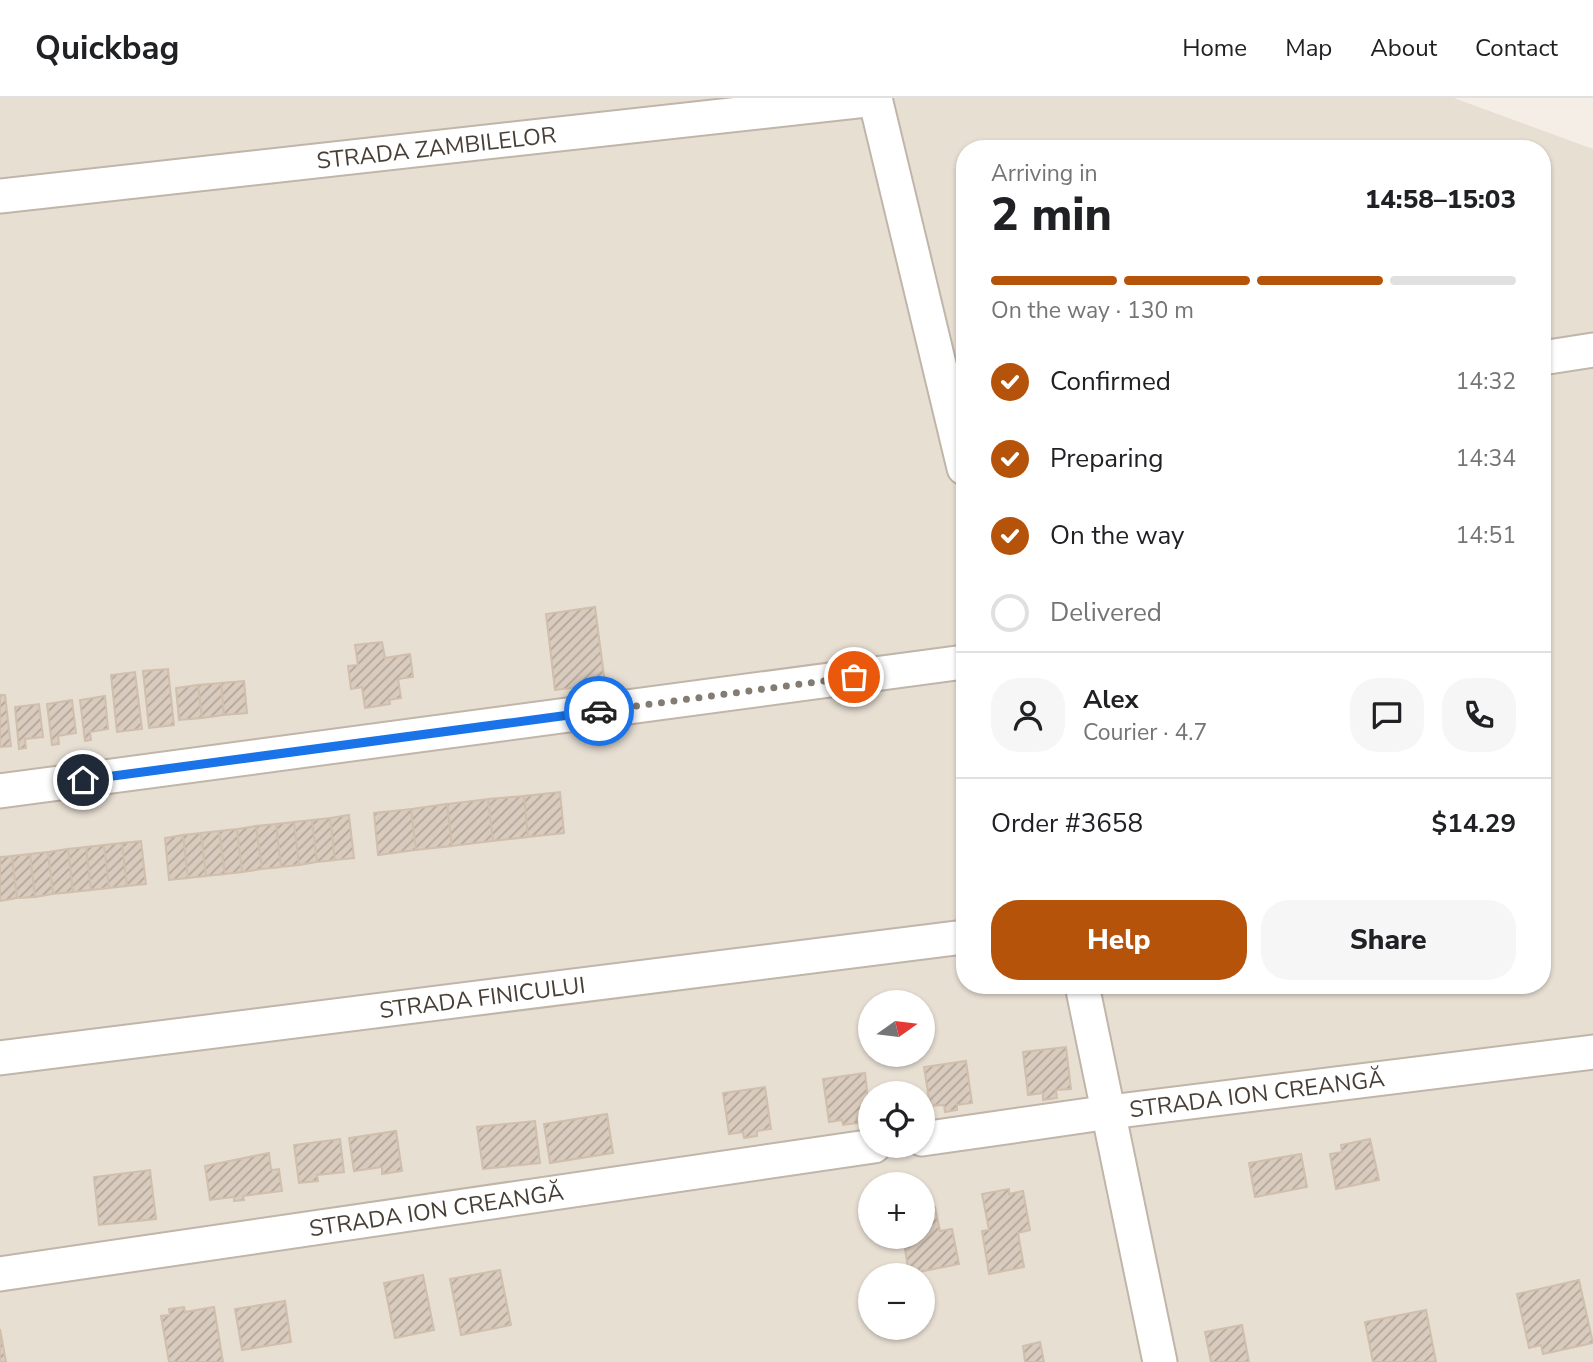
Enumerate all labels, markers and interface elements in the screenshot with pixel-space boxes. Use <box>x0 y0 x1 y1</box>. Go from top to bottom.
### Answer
text: Quickbag <box>35 26 179 71</box>
text: Home <box>1182 32 1247 64</box>
text: Map <box>1285 32 1332 64</box>
text: About <box>1370 32 1437 64</box>
text: Contact <box>1475 32 1558 64</box>
street label: STRADA ZAMBILELOR <box>315 119 558 176</box>
text: Arriving in <box>991 158 1098 189</box>
text: 14:58–15:03 <box>1365 182 1516 217</box>
text: 2 min <box>991 183 1112 246</box>
text: On the way · 130 m <box>991 295 1194 326</box>
icon: check <box>991 363 1029 401</box>
text: Confirmed <box>1050 364 1171 399</box>
text: 14:32 <box>1456 366 1516 397</box>
icon: check <box>991 440 1029 478</box>
text: Preparing <box>1050 441 1163 476</box>
text: 14:34 <box>1456 443 1516 474</box>
icon: check <box>991 517 1029 555</box>
text: On the way <box>1050 518 1184 553</box>
text: 14:51 <box>1456 520 1516 551</box>
text: Delivered <box>1050 595 1162 630</box>
pin <box>824 647 884 707</box>
icon: bag <box>835 658 873 696</box>
courier <box>564 676 634 746</box>
button: person <box>991 678 1065 752</box>
button: chat <box>1350 678 1424 752</box>
button: phone <box>1442 678 1516 752</box>
text: Alex <box>1083 682 1139 717</box>
icon: car <box>580 692 618 730</box>
text: Courier · 4.7 <box>1083 717 1207 748</box>
pin <box>53 750 113 810</box>
icon: home <box>64 761 102 799</box>
text: Order #3658 <box>991 806 1143 841</box>
text: $14.29 <box>1432 806 1516 841</box>
button: Help <box>991 900 1247 980</box>
button: Share <box>1261 900 1516 980</box>
street label: STRADA FINICULUI <box>377 969 587 1026</box>
north arrow <box>858 990 934 1068</box>
map controls <box>858 990 935 1340</box>
street label: STRADA ION CREANGĂ <box>1128 1063 1387 1125</box>
button: locate <box>858 1081 935 1158</box>
button: + <box>858 1172 935 1249</box>
street label: STRADA ION CREANGĂ <box>307 1176 566 1244</box>
button: − <box>858 1263 935 1340</box>

